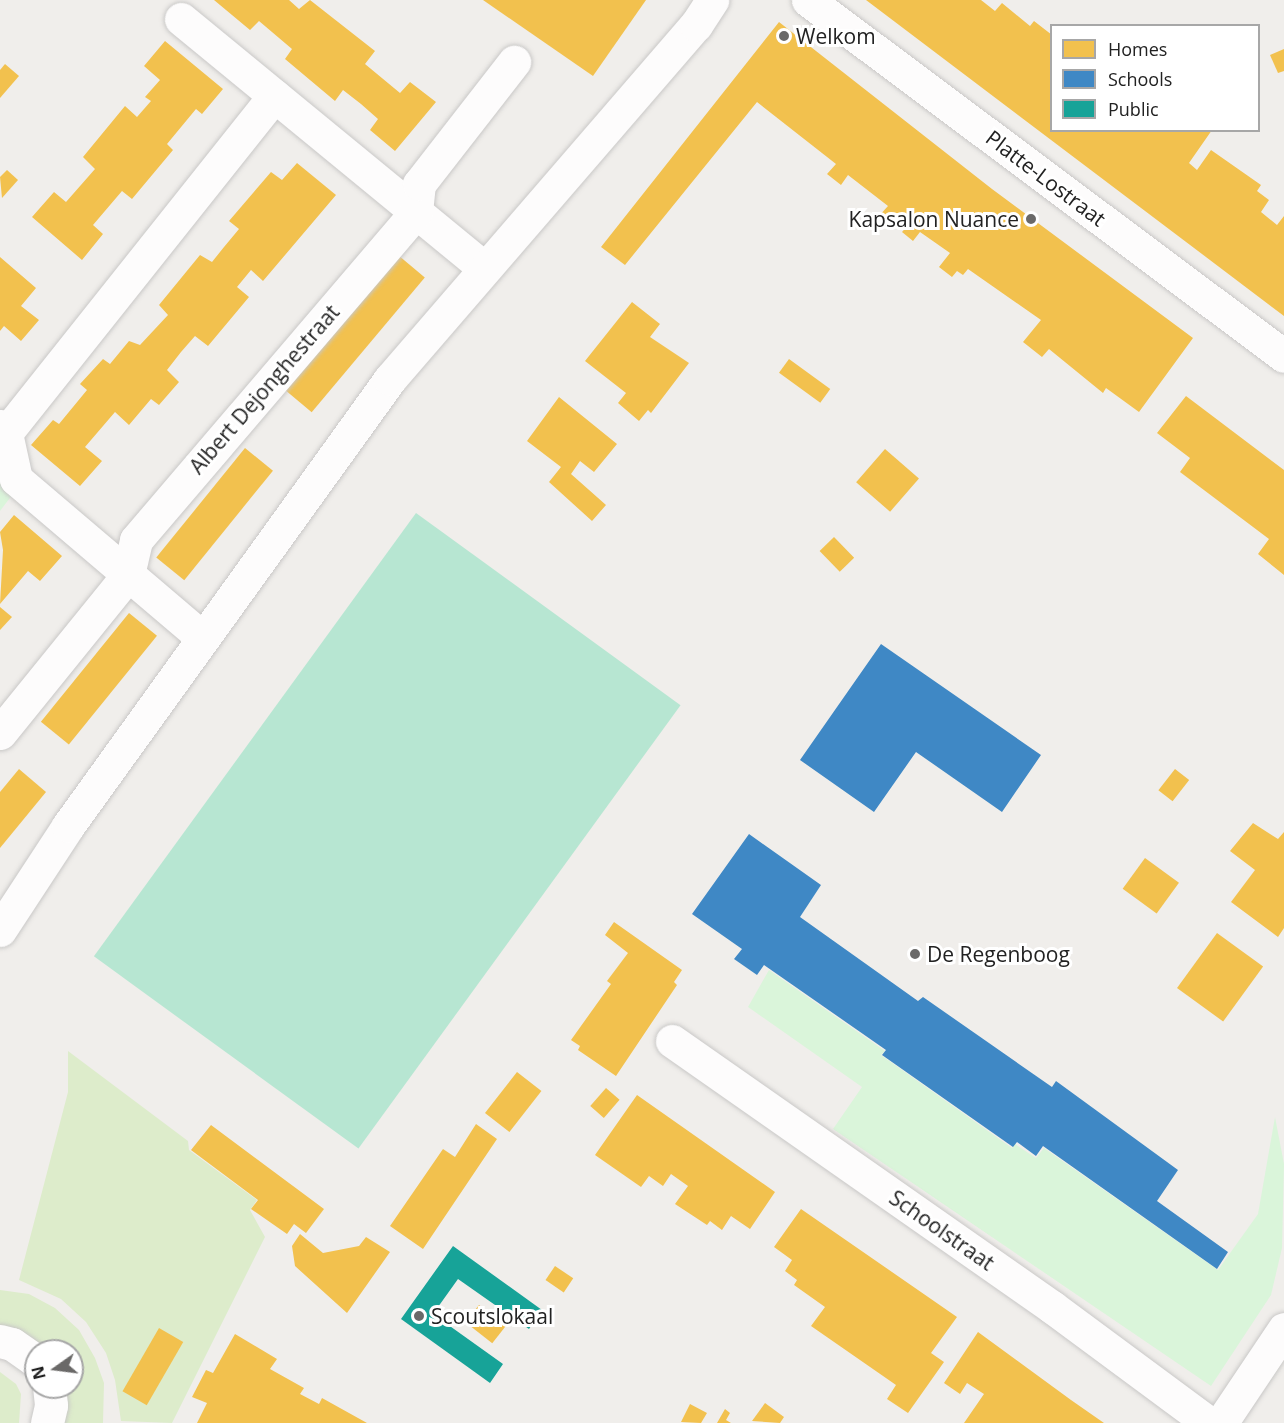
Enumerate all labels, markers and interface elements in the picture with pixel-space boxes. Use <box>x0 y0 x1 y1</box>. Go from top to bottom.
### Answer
place label: Welkom <box>796 23 876 49</box>
legend <box>1050 24 1260 132</box>
marker: Welkom <box>777 29 791 43</box>
text: Homes <box>1108 37 1167 61</box>
text: Schools <box>1108 67 1172 91</box>
text: Public <box>1108 97 1159 121</box>
street label: Platte-Lostraat <box>981 125 1111 231</box>
place label: Kapsalon Nuance <box>849 206 1019 232</box>
marker: Kapsalon Nuance <box>1024 212 1038 226</box>
street label: Albert Dejonghestraat <box>184 299 344 479</box>
place label: De Regenboog <box>927 941 1070 967</box>
marker: De Regenboog <box>908 947 922 961</box>
street label: Schoolstraat <box>885 1185 999 1275</box>
place label: Scoutslokaal <box>431 1303 553 1329</box>
marker: Scoutslokaal <box>412 1309 426 1323</box>
north arrow <box>24 1339 84 1399</box>
text: N <box>26 1364 51 1382</box>

